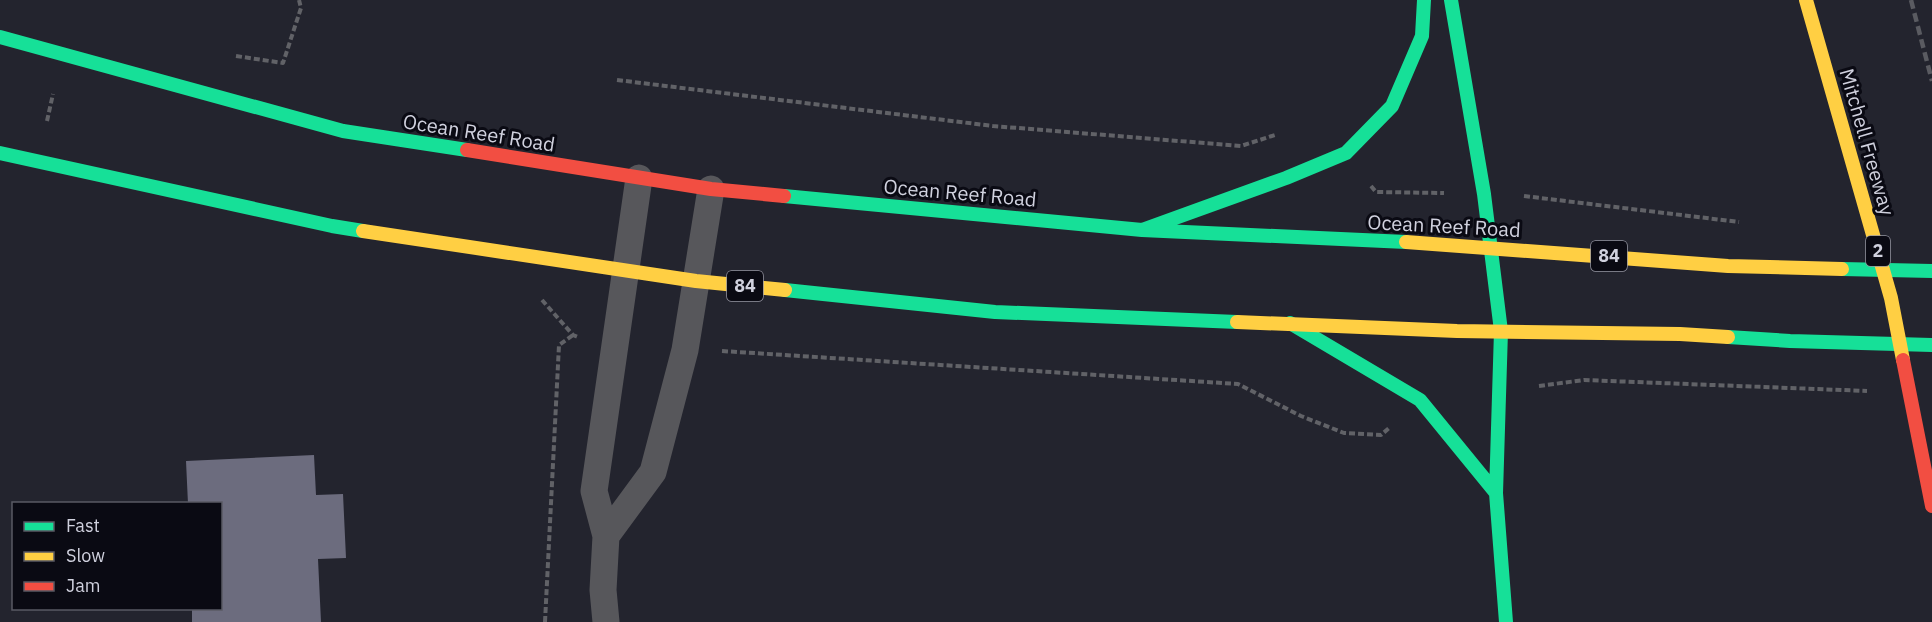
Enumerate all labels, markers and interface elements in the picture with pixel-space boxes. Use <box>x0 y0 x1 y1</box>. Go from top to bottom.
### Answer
street label: Mitchell Freeway <box>1834 65 1901 219</box>
street label: Ocean Reef Road <box>401 107 557 158</box>
street label: Ocean Reef Road <box>882 172 1038 213</box>
street label: Ocean Reef Road <box>1367 208 1521 243</box>
road number: 2 <box>1866 236 1890 266</box>
road number: 84 <box>1591 241 1627 271</box>
road number: 84 <box>727 271 763 301</box>
legend <box>12 502 222 610</box>
text: Fast <box>66 514 100 537</box>
text: Slow <box>66 544 105 567</box>
text: Jam <box>66 574 101 597</box>

